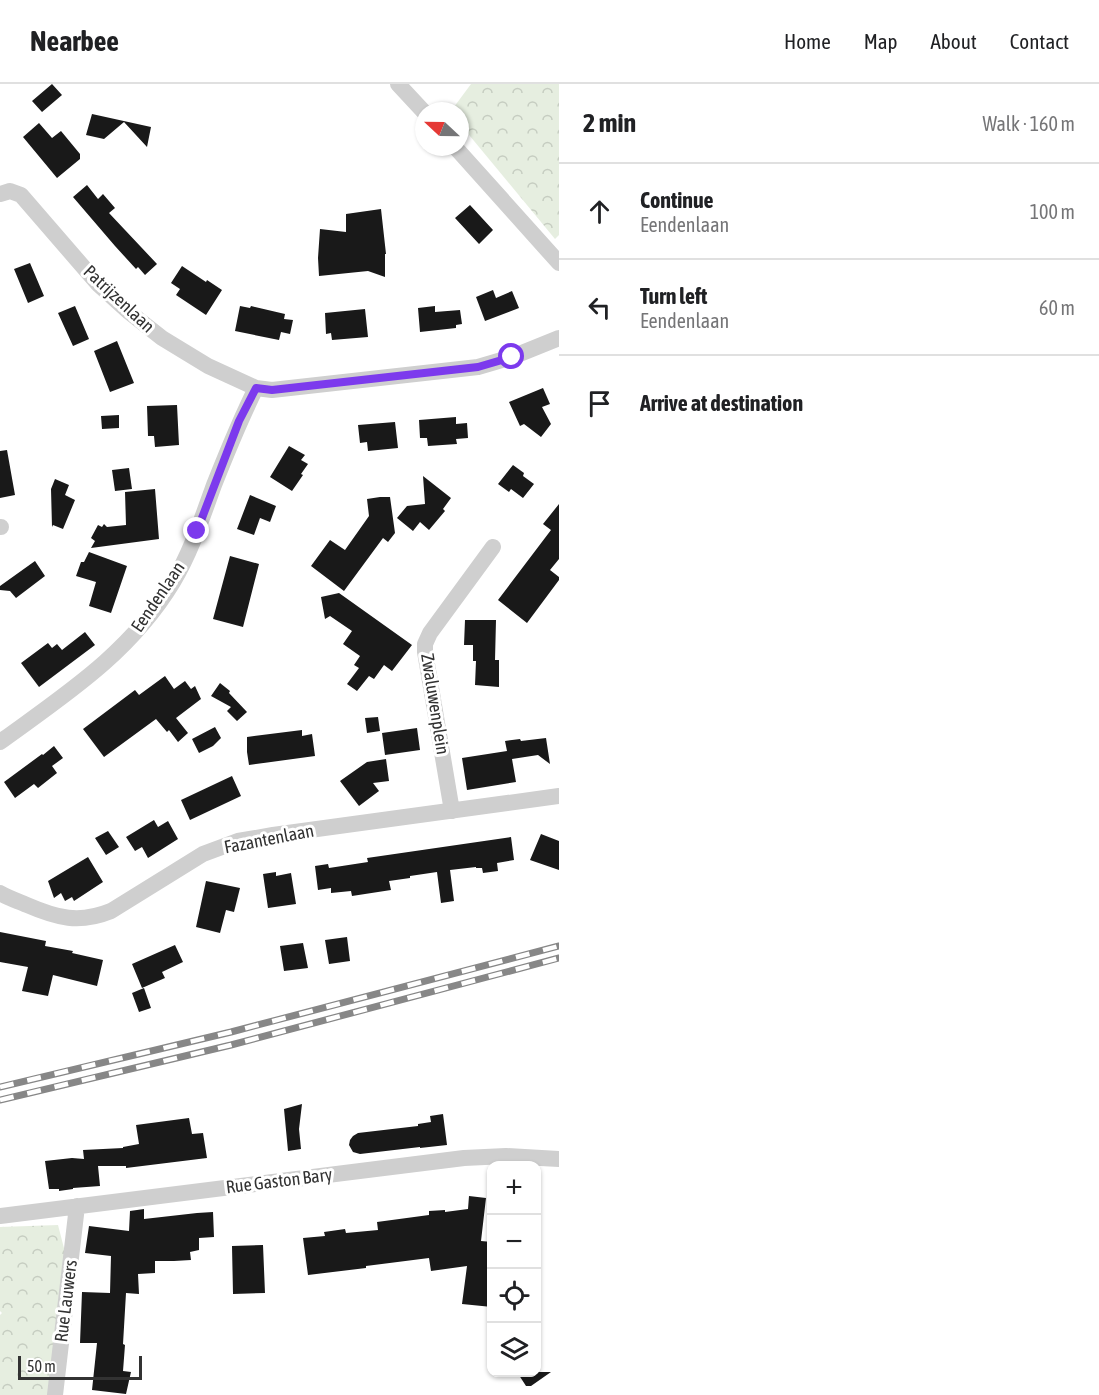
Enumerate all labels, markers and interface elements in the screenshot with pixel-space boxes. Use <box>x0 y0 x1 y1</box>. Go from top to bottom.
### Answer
text: Nearbee <box>30 25 119 57</box>
text: Home <box>784 29 831 53</box>
text: Map <box>864 29 898 53</box>
text: About <box>931 29 977 53</box>
text: Contact <box>1010 29 1069 53</box>
north arrow <box>415 102 469 156</box>
text: 2 min <box>583 108 636 138</box>
text: Walk · 160 m <box>983 112 1075 135</box>
text: Continue <box>640 187 714 213</box>
icon: ahead <box>583 195 616 228</box>
text: 100 m <box>1030 200 1075 223</box>
text: Eendenlaan <box>640 213 729 236</box>
street label: Patrijzenlaan <box>80 261 159 337</box>
text: Turn left <box>640 283 707 309</box>
icon: left <box>583 291 616 324</box>
text: 60 m <box>1039 296 1075 319</box>
text: Eendenlaan <box>640 309 729 332</box>
route start <box>498 343 524 369</box>
icon: arrive <box>583 387 616 420</box>
text: Arrive at destination <box>640 390 803 416</box>
route end <box>183 517 209 543</box>
street label: Eendenlaan <box>126 558 189 636</box>
street label: Zwaluwenplein <box>417 652 454 756</box>
street label: Fazantenlaan <box>222 820 316 857</box>
map controls <box>487 1161 541 1377</box>
button: + <box>487 1161 541 1215</box>
street label: Rue Gaston Bary <box>225 1164 333 1197</box>
button: − <box>487 1215 541 1269</box>
street label: Rue Lauwers <box>50 1259 81 1343</box>
button: locate <box>487 1269 541 1323</box>
button: layers <box>487 1323 541 1377</box>
scale bar <box>18 1353 142 1380</box>
text: 50 m <box>27 1357 56 1375</box>

